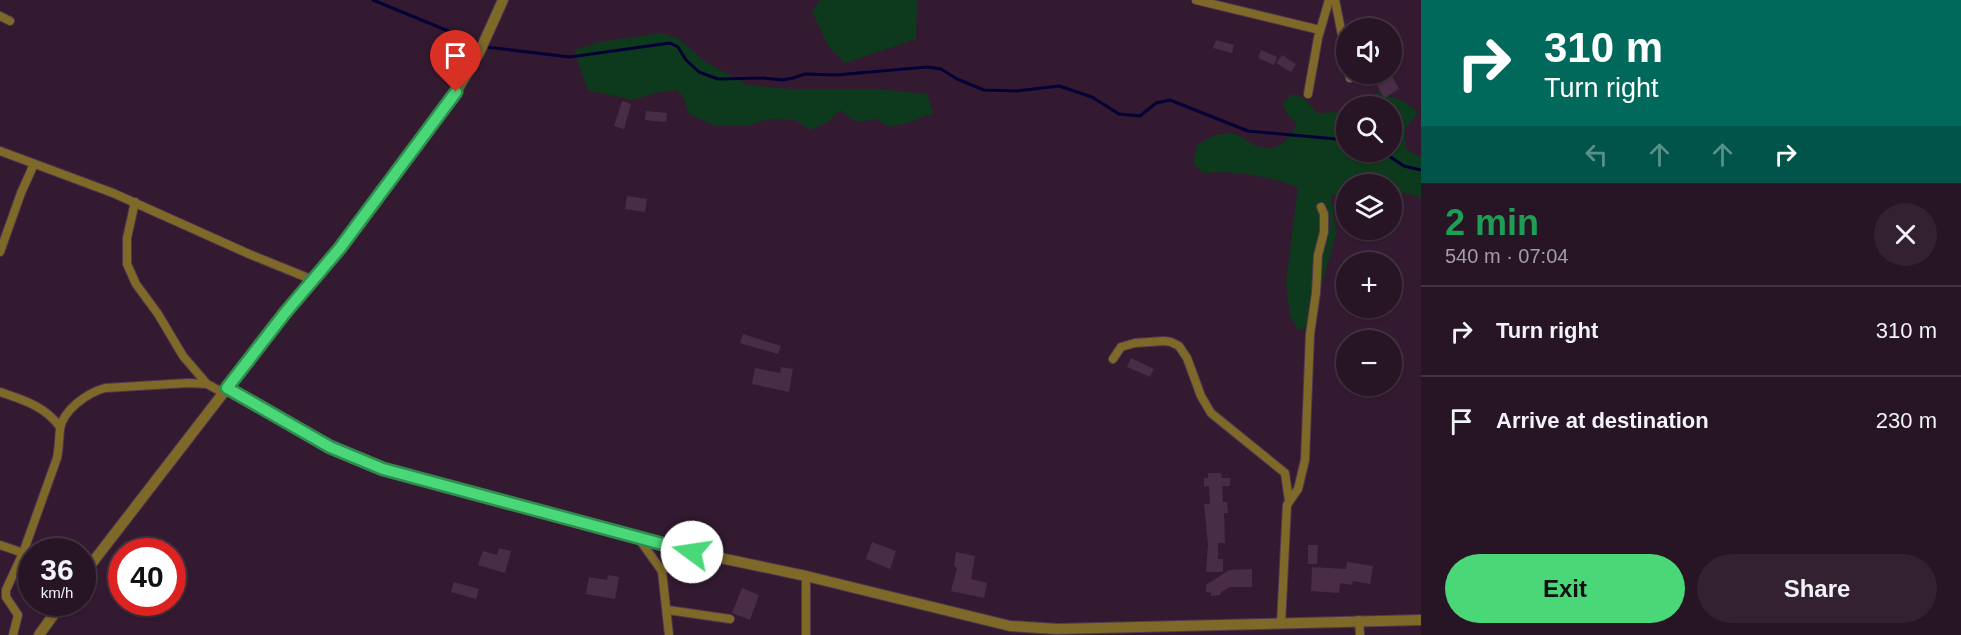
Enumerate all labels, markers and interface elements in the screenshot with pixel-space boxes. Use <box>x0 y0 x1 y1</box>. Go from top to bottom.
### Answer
map controls <box>1336 18 1402 396</box>
button: sound <box>1336 18 1402 84</box>
icon: right <box>1445 24 1523 102</box>
text: 310 m <box>1544 24 1663 71</box>
pin <box>430 30 481 92</box>
icon: arrive <box>439 39 472 72</box>
text: Turn right <box>1544 73 1659 103</box>
button: search <box>1336 96 1402 162</box>
icon: left <box>1580 138 1613 171</box>
icon: ahead <box>1643 138 1676 171</box>
icon: ahead <box>1706 138 1739 171</box>
icon: right <box>1769 138 1802 171</box>
button: layers <box>1336 174 1402 240</box>
text: 2 min <box>1445 202 1539 243</box>
button: close <box>1874 203 1937 266</box>
text: 540 m · 07:04 <box>1445 245 1568 267</box>
button: + <box>1336 252 1402 318</box>
icon: right <box>1445 315 1478 348</box>
text: Turn right <box>1496 318 1598 343</box>
text: 310 m <box>1876 318 1937 343</box>
button: − <box>1336 330 1402 396</box>
icon: arrive <box>1445 405 1478 438</box>
text: Arrive at destination <box>1496 408 1709 433</box>
text: 230 m <box>1876 408 1937 433</box>
position arrow <box>660 520 724 584</box>
speed limit sign: 40 <box>108 538 186 616</box>
text: 36 <box>40 553 74 586</box>
button: Exit <box>1445 554 1685 623</box>
button: Share <box>1697 554 1937 623</box>
text: km/h <box>41 584 73 601</box>

